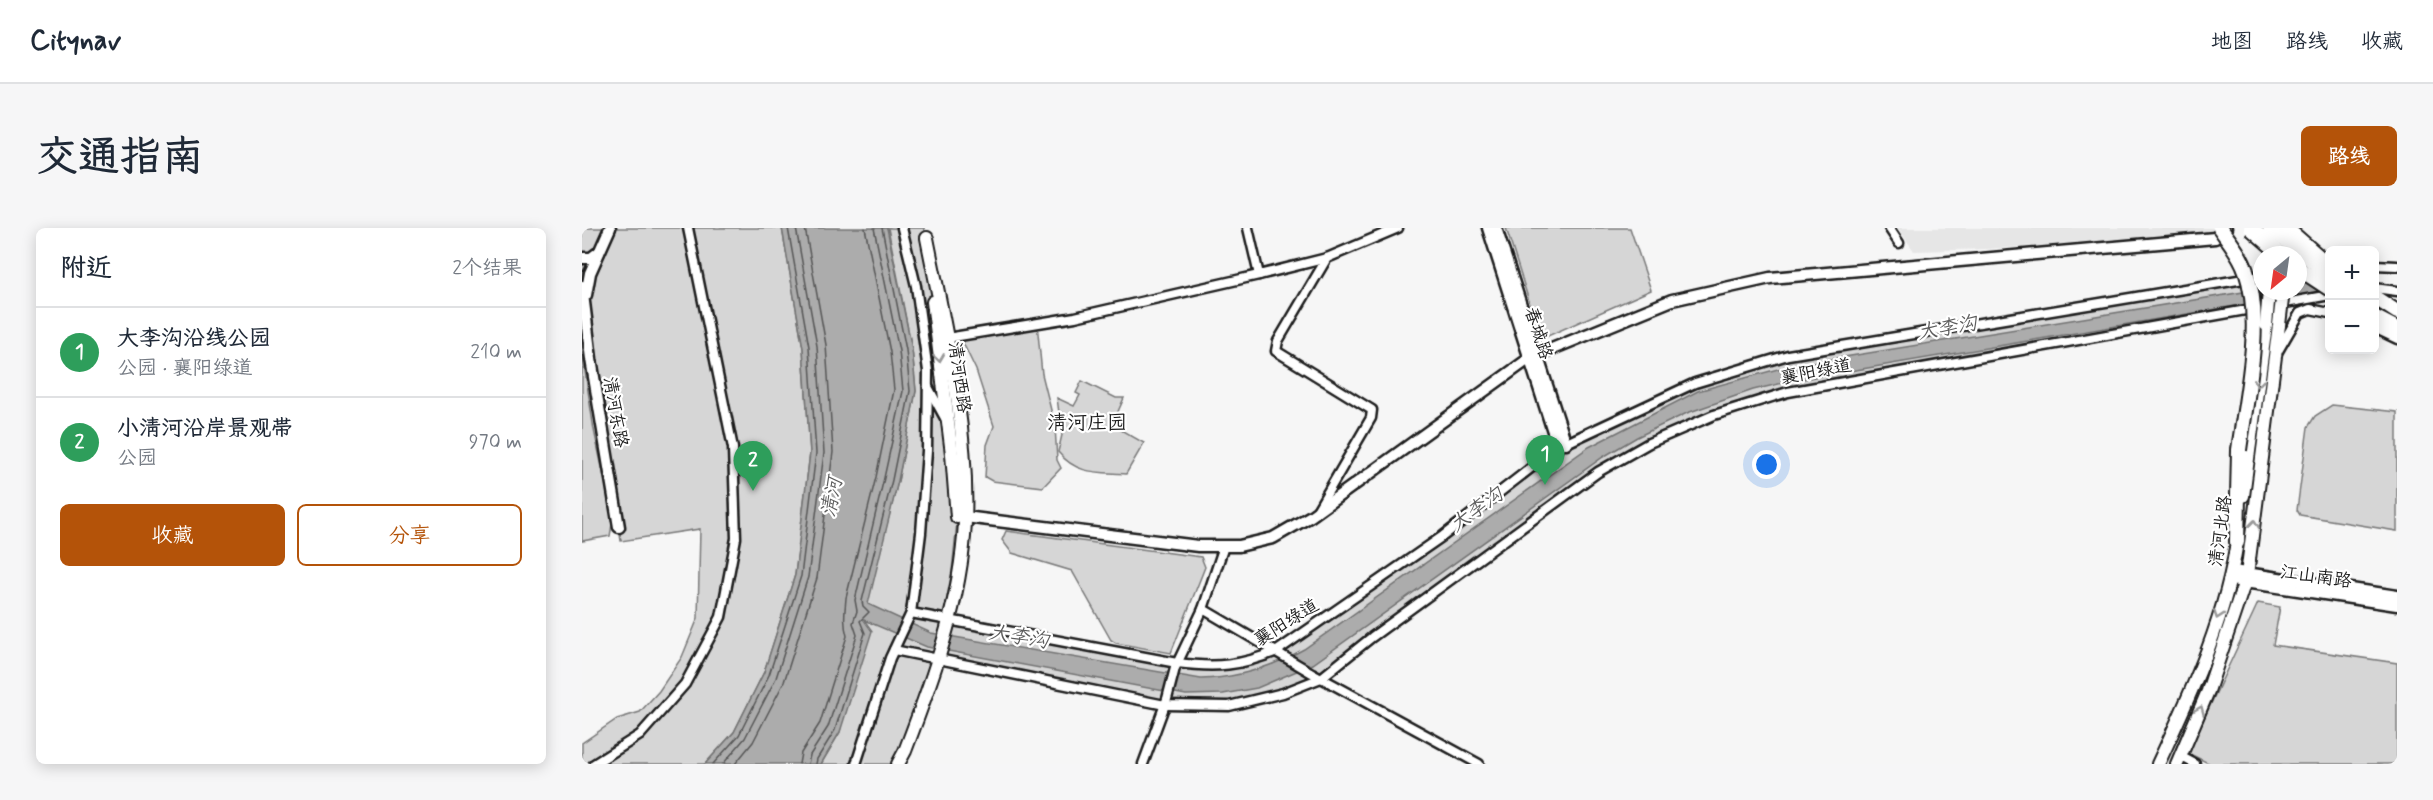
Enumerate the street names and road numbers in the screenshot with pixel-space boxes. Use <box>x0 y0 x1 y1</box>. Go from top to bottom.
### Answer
street label: 春城路 <box>1518 304 1558 363</box>
street label: 清河西路 <box>942 340 976 414</box>
street label: 襄阳绿道 <box>1779 353 1854 391</box>
street label: 清河东路 <box>597 375 633 450</box>
street label: 清河北路 <box>2204 494 2238 568</box>
street label: 江山南路 <box>2279 560 2353 594</box>
street label: 襄阳绿道 <box>1250 594 1323 652</box>

